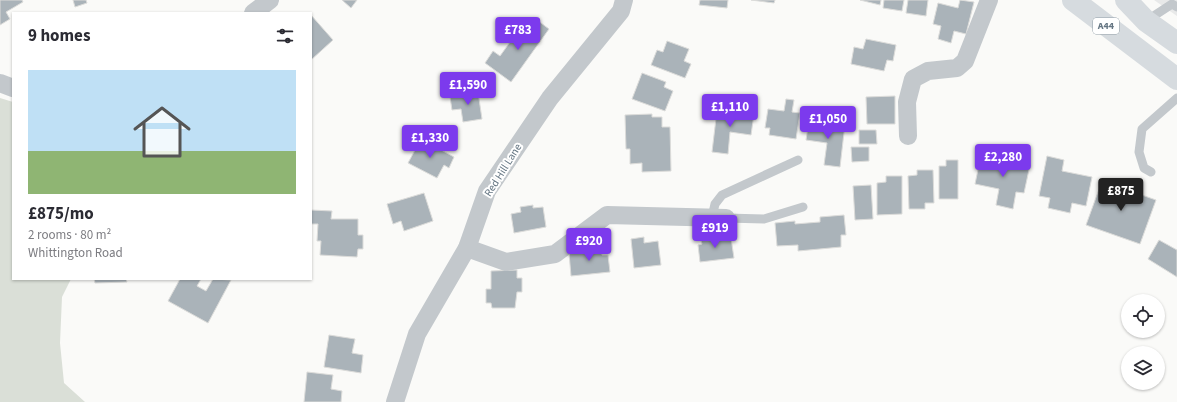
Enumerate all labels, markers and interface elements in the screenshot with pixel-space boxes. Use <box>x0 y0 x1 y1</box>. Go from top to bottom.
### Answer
pin: £783 <box>494 17 542 51</box>
road number: A44 <box>1093 18 1119 34</box>
text: £783 <box>504 21 532 39</box>
text: 9 homes <box>28 24 90 48</box>
icon: filters <box>274 25 296 47</box>
pin: £1,590 <box>435 72 501 106</box>
text: £1,590 <box>449 76 487 94</box>
pin: £1,110 <box>697 94 763 128</box>
icon: home <box>126 96 198 168</box>
text: £1,110 <box>711 98 749 116</box>
pin: £1,050 <box>795 106 861 140</box>
text: £1,050 <box>809 110 847 128</box>
pin: £1,330 <box>397 125 463 159</box>
text: £1,330 <box>411 129 449 147</box>
street label: Red Hill Lane <box>481 140 526 199</box>
pin: £2,280 <box>970 144 1036 178</box>
text: £2,280 <box>984 148 1022 166</box>
pin: £875 <box>1097 178 1145 212</box>
text: £875 <box>1107 182 1135 200</box>
text: £875/mo <box>28 202 94 226</box>
pin: £919 <box>691 215 739 249</box>
text: £919 <box>701 219 729 237</box>
text: 2 rooms · 80 m² <box>28 226 111 244</box>
pin: £920 <box>565 228 613 262</box>
text: £920 <box>575 232 603 250</box>
text: Whittington Road <box>28 244 123 262</box>
map controls <box>1121 294 1165 390</box>
button: locate <box>1121 294 1165 338</box>
button: layers <box>1121 346 1165 390</box>

